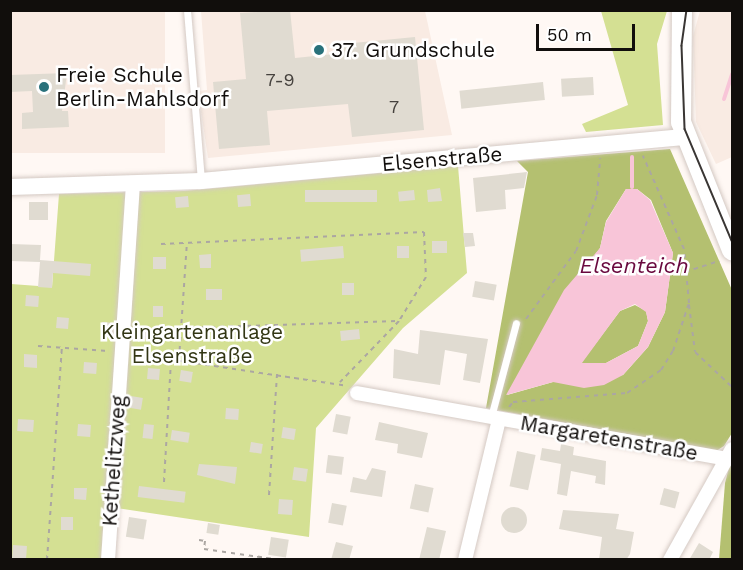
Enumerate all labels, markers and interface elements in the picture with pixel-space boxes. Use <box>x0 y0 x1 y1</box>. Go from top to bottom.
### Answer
scale bar <box>539 12 638 50</box>
text: 50 m <box>547 24 592 45</box>
place label: 37. Grundschule <box>331 37 495 63</box>
marker: 37. Grundschule <box>312 43 326 57</box>
place label: Freie Schule Berlin-Mahlsdorf <box>56 62 229 112</box>
house number: 7-9 <box>265 69 295 91</box>
marker: Freie Schule Berlin-Mahlsdorf <box>37 80 51 94</box>
house number: 7 <box>389 96 399 118</box>
street label: Elsenstraße <box>381 141 503 177</box>
water label: Elsenteich <box>579 253 689 279</box>
park label: Kleingartenanlage Elsenstraße <box>101 319 283 369</box>
street label: Kethelitzweg <box>97 395 131 527</box>
street label: Margaretenstraße <box>518 410 700 466</box>

